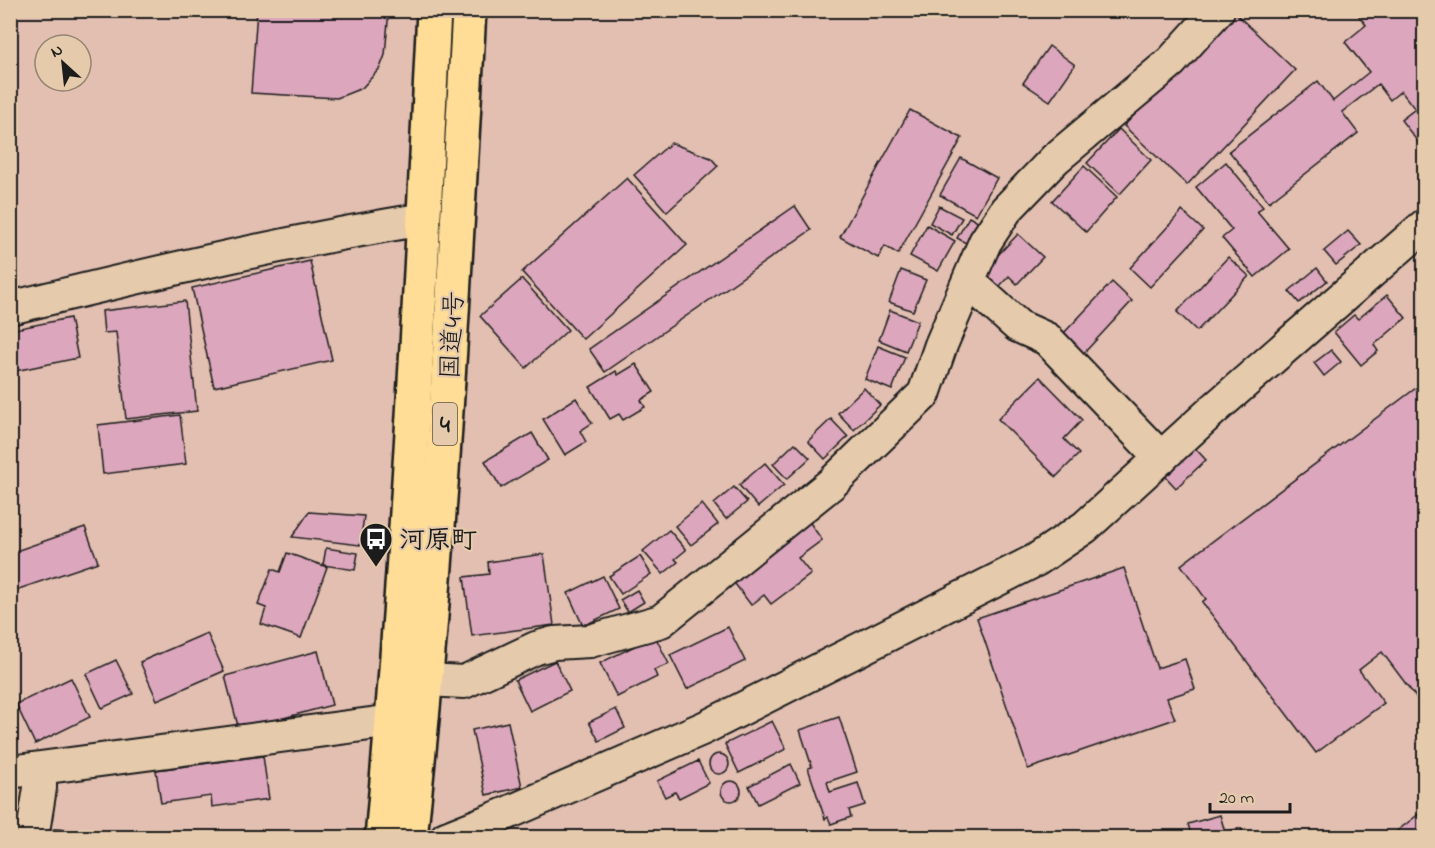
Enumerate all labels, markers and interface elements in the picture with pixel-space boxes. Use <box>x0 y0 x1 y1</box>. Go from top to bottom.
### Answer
north arrow <box>33 33 93 93</box>
text: N <box>47 38 68 65</box>
street label: 国道4号 <box>433 290 475 380</box>
road number: 4 <box>433 403 457 445</box>
bus stop icon: 河原町 <box>358 521 394 568</box>
place label: 河原町 <box>399 523 477 561</box>
scale bar <box>1210 776 1290 814</box>
text: 20 m <box>1219 786 1254 812</box>

